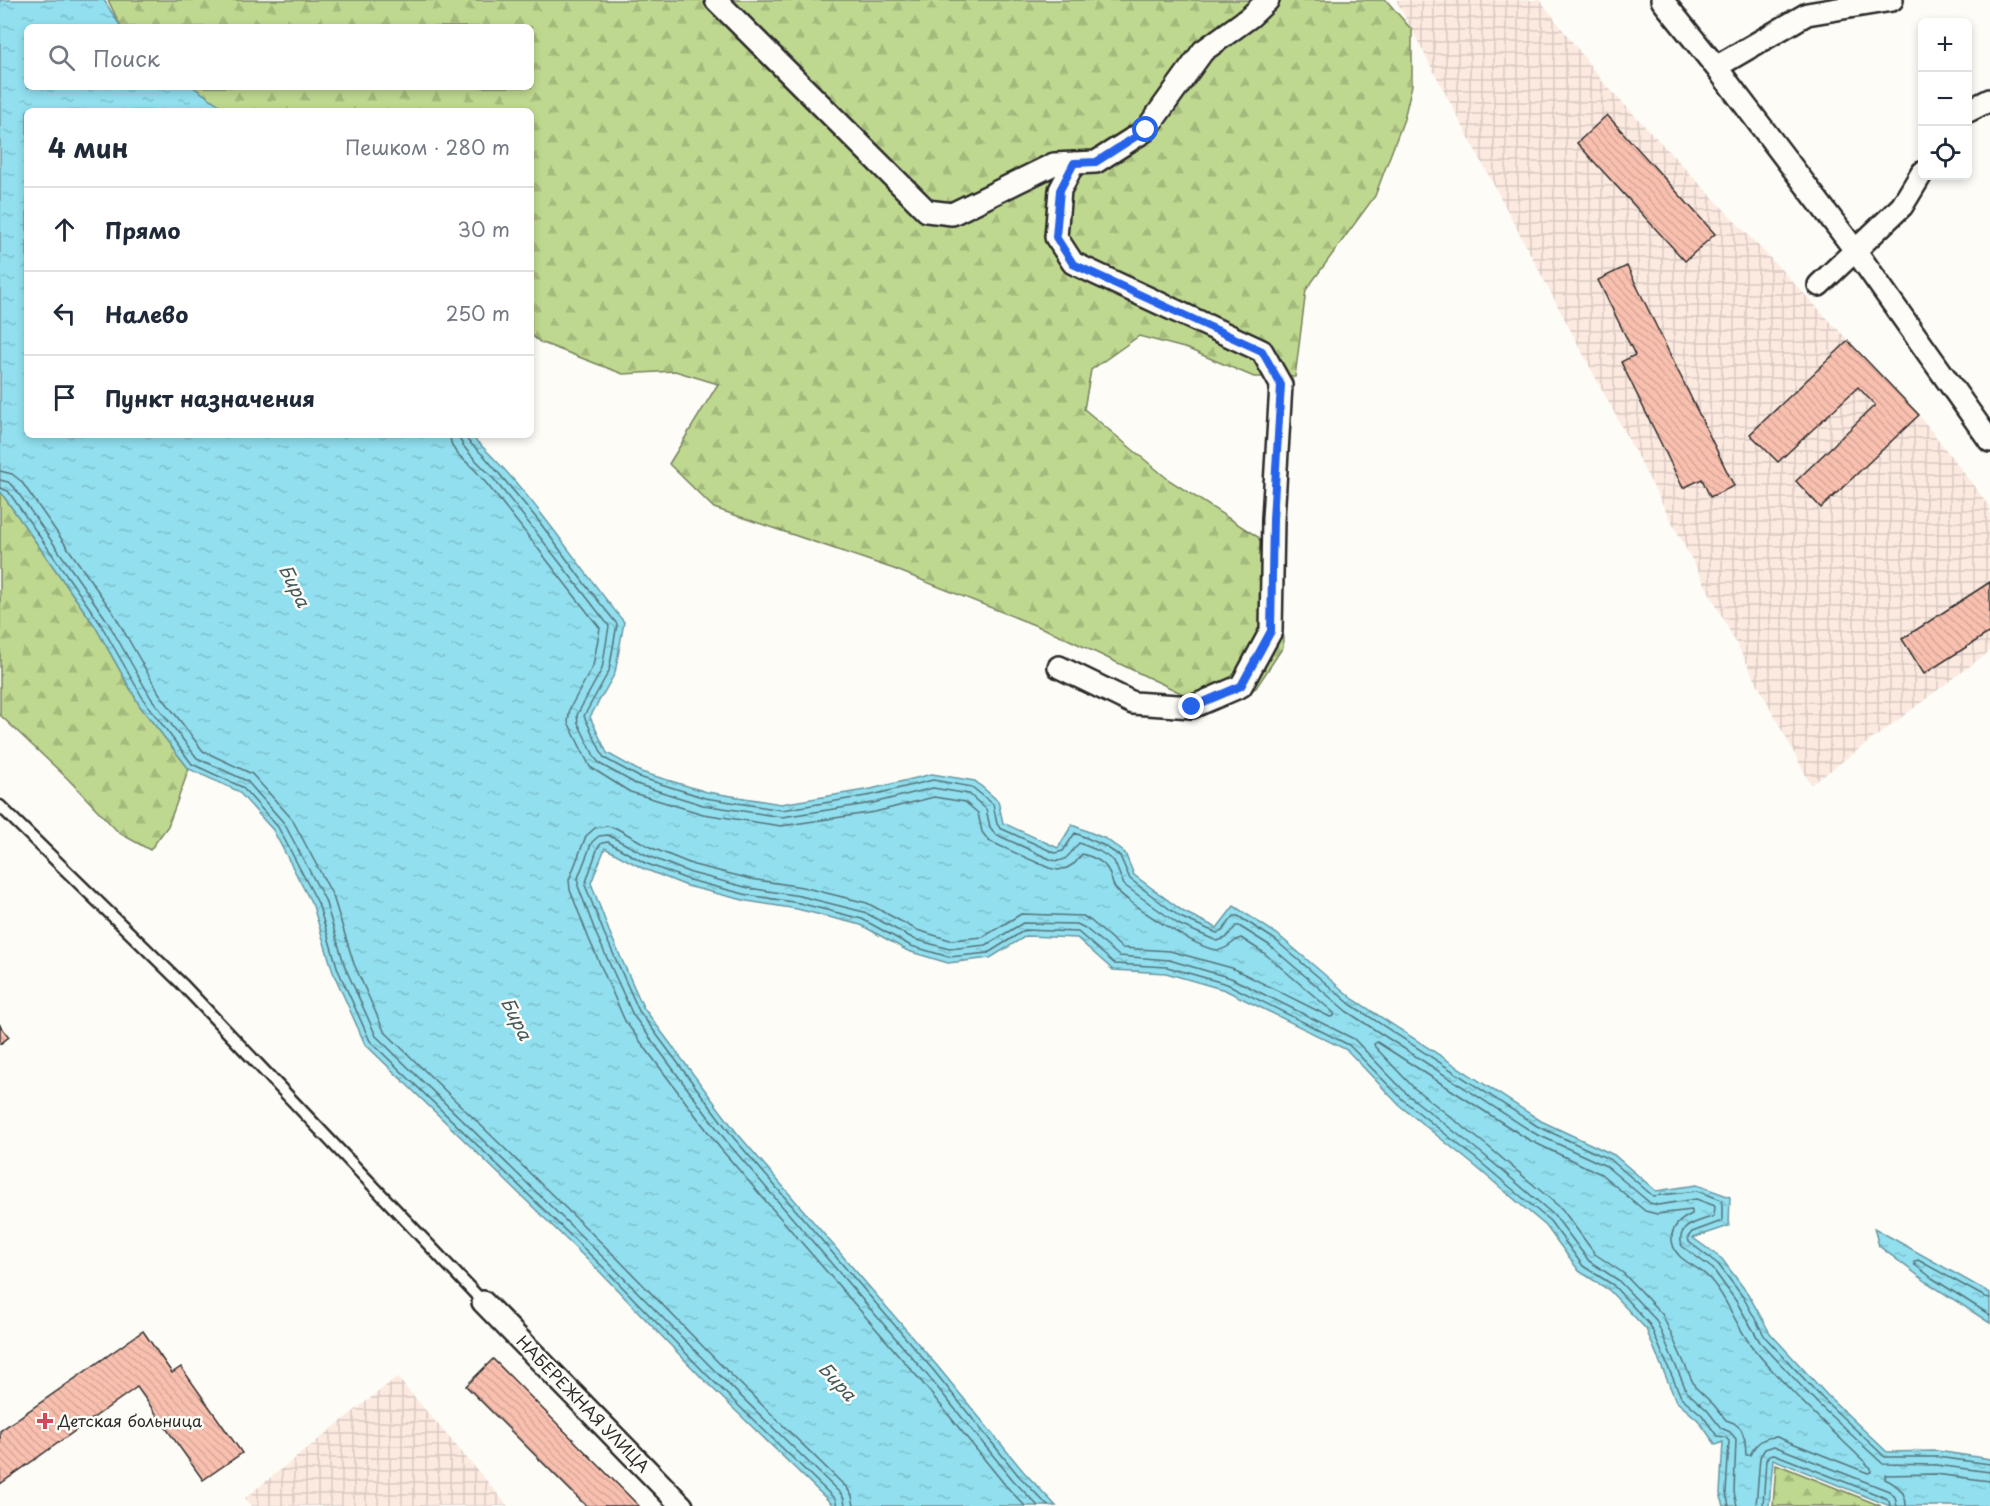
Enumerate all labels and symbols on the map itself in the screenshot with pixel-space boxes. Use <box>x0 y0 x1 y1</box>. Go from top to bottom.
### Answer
route start <box>1132 116 1158 142</box>
water label: Бира <box>273 559 318 612</box>
route end <box>1178 693 1204 719</box>
water label: Бира <box>495 992 540 1045</box>
street label: НАБЕРЕЖНАЯ УЛИЦА <box>512 1329 656 1477</box>
water label: Бира <box>813 1356 864 1407</box>
place label: Детская больница <box>57 1408 202 1432</box>
marker: Детская больница <box>36 1412 54 1430</box>

